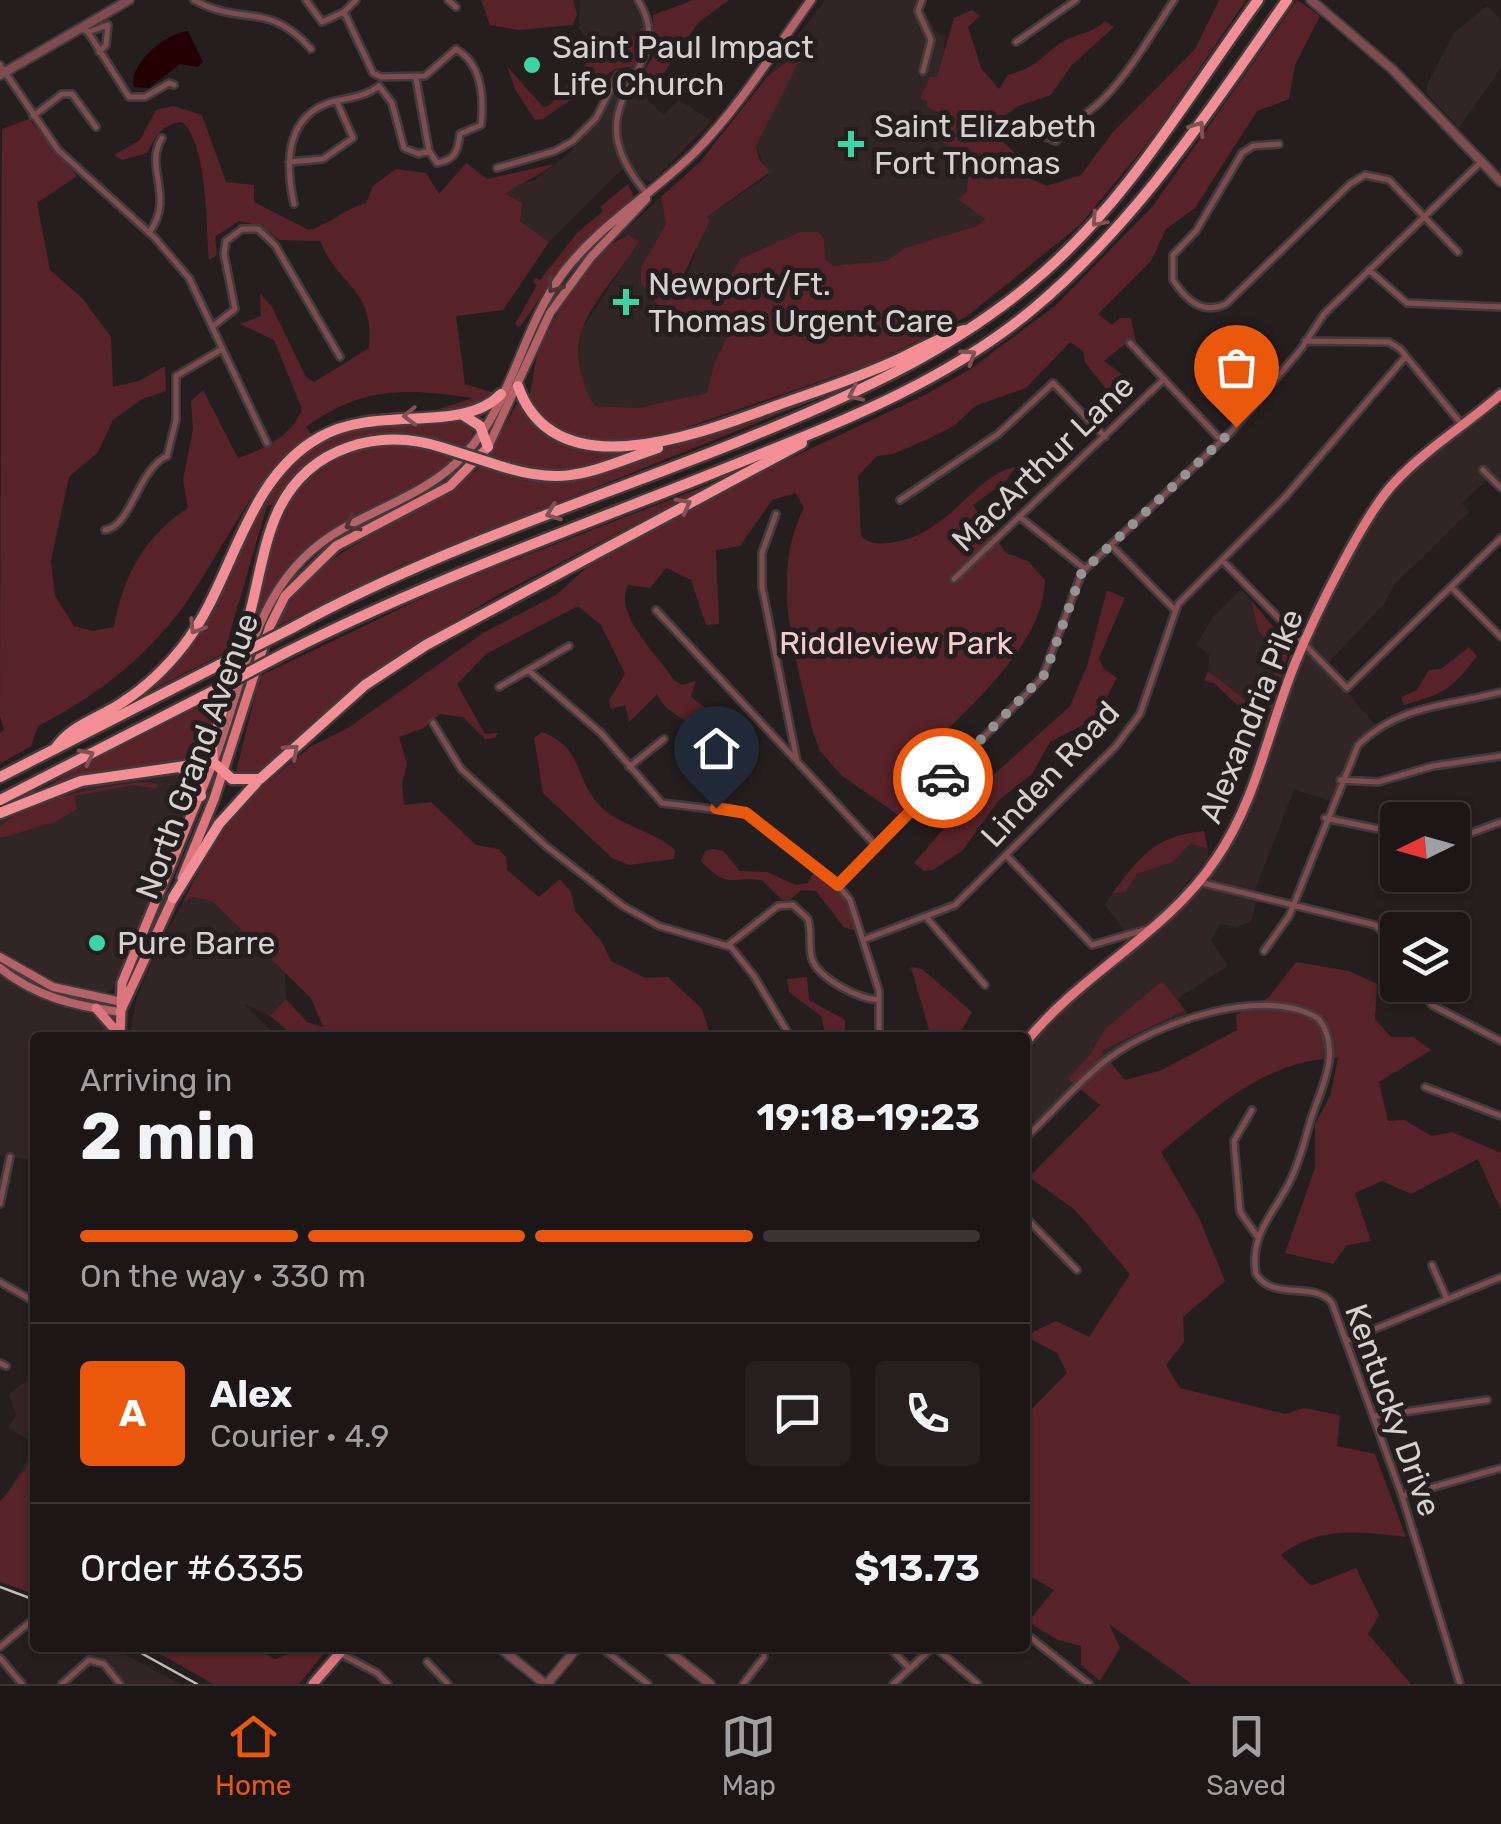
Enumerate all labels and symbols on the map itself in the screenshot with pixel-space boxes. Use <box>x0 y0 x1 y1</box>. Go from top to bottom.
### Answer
place label: Saint Paul Impact Life Church <box>552 28 814 103</box>
marker: Saint Paul Impact Life Church <box>521 54 543 76</box>
place label: Saint Elizabeth Fort Thomas <box>874 107 1097 182</box>
one-way arrow <box>1186 121 1204 140</box>
marker: Saint Elizabeth Fort Thomas <box>838 131 864 157</box>
one-way arrow <box>1091 208 1109 227</box>
place label: Newport/Ft. Thomas Urgent Care <box>648 265 954 340</box>
one-way arrow <box>548 275 566 294</box>
marker: Newport/Ft. Thomas Urgent Care <box>613 289 639 315</box>
pin <box>1194 325 1279 428</box>
one-way arrow <box>958 349 976 368</box>
street label: MacArthur Lane <box>944 367 1142 559</box>
one-way arrow <box>847 382 865 402</box>
one-way arrow <box>402 406 418 427</box>
one-way arrow <box>674 497 692 517</box>
one-way arrow <box>545 501 562 522</box>
one-way arrow <box>344 512 362 531</box>
street label: Alexandria Pike <box>1191 604 1311 828</box>
street label: North Grand Avenue <box>128 608 266 904</box>
one-way arrow <box>190 616 209 634</box>
park label: Riddleview Park <box>779 624 1014 662</box>
street label: Linden Road <box>973 693 1127 855</box>
pin <box>674 706 759 809</box>
courier <box>893 728 993 828</box>
one-way arrow <box>280 744 299 762</box>
one-way arrow <box>77 749 95 768</box>
north arrow <box>1380 802 1470 892</box>
place label: Pure Barre <box>117 924 275 962</box>
marker: Pure Barre <box>86 932 108 954</box>
street label: Kentucky Drive <box>1337 1299 1449 1521</box>

